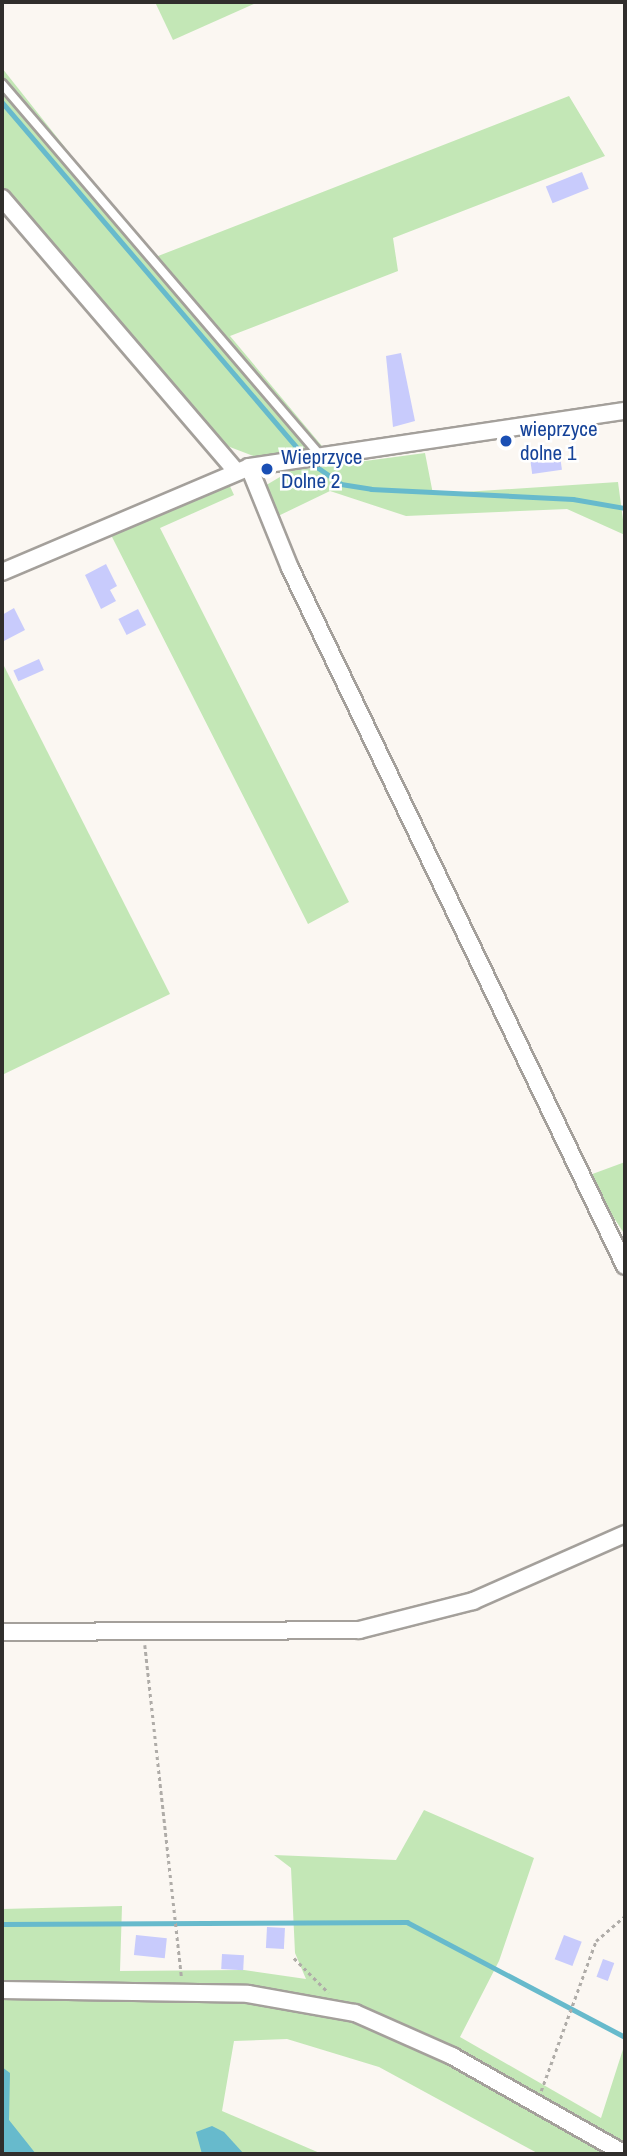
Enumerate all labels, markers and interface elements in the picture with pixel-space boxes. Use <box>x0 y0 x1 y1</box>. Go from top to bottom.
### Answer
place label: wieprzyce dolne 1 <box>520 416 598 466</box>
marker: wieprzyce dolne 1 <box>498 433 514 449</box>
place label: Wieprzyce Dolne 2 <box>281 444 362 494</box>
marker: Wieprzyce Dolne 2 <box>259 461 275 477</box>

